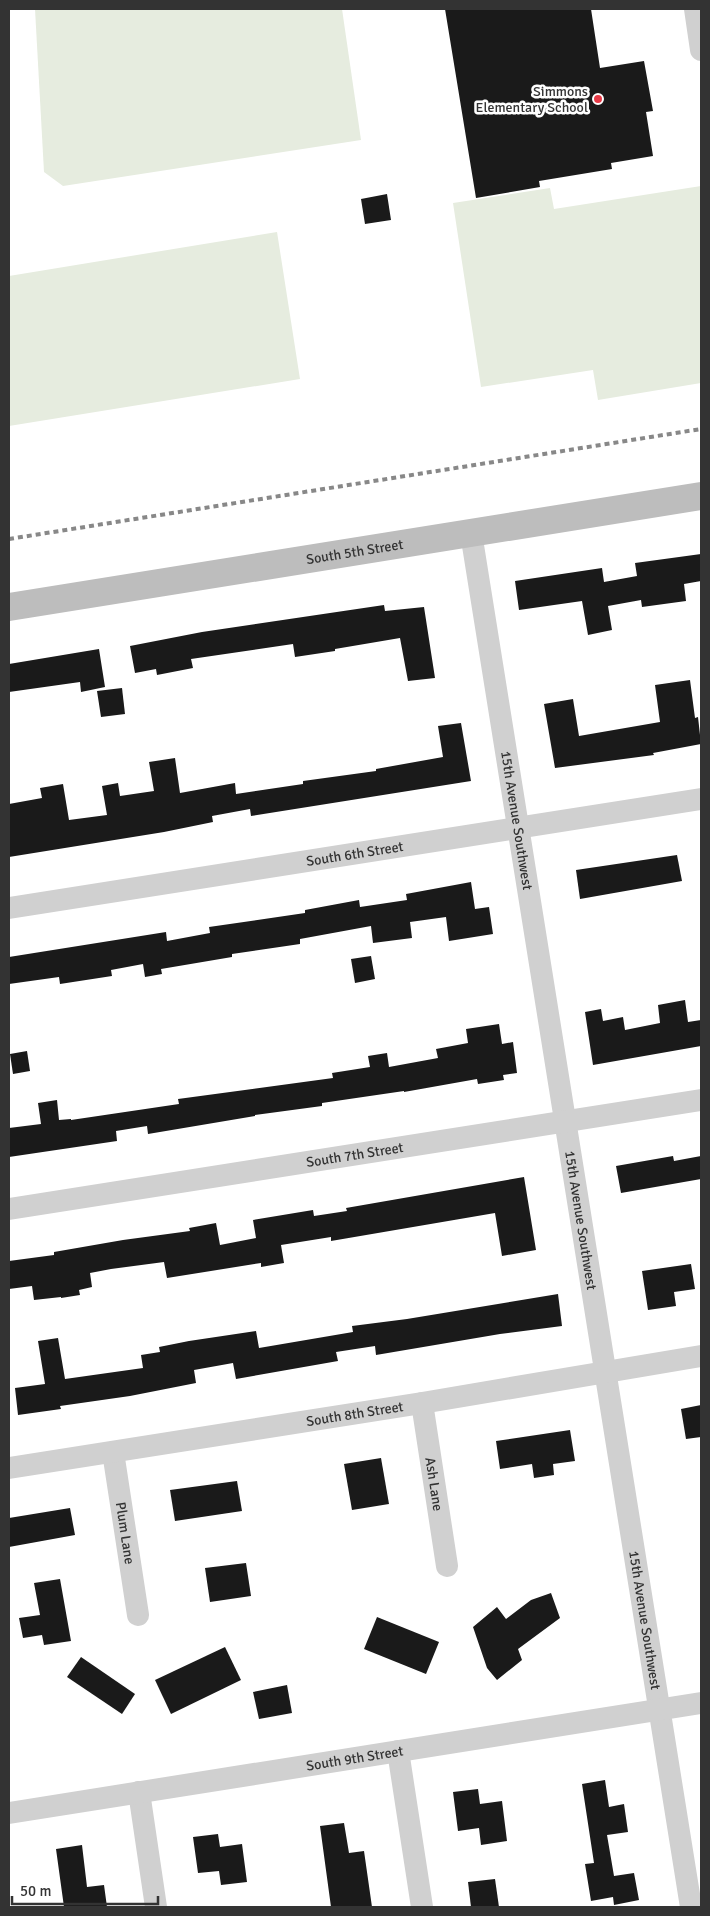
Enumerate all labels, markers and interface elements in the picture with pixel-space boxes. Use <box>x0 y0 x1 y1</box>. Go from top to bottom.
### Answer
place label: Simmons Elementary School <box>475 83 588 116</box>
marker: Simmons Elementary School <box>592 93 604 105</box>
street label: South 5th Street <box>305 535 404 568</box>
street label: 15th Avenue Southwest <box>497 750 537 891</box>
street label: South 6th Street <box>305 838 405 870</box>
street label: South 7th Street <box>305 1139 405 1171</box>
street label: 15th Avenue Southwest <box>562 1149 601 1291</box>
street label: South 8th Street <box>305 1398 405 1430</box>
street label: Ash Lane <box>422 1456 447 1512</box>
street label: Plum Lane <box>112 1501 139 1565</box>
street label: 15th Avenue Southwest <box>626 1549 665 1691</box>
street label: South 9th Street <box>305 1742 405 1774</box>
scale bar <box>12 1874 159 1906</box>
text: 50 m <box>20 1882 51 1900</box>

